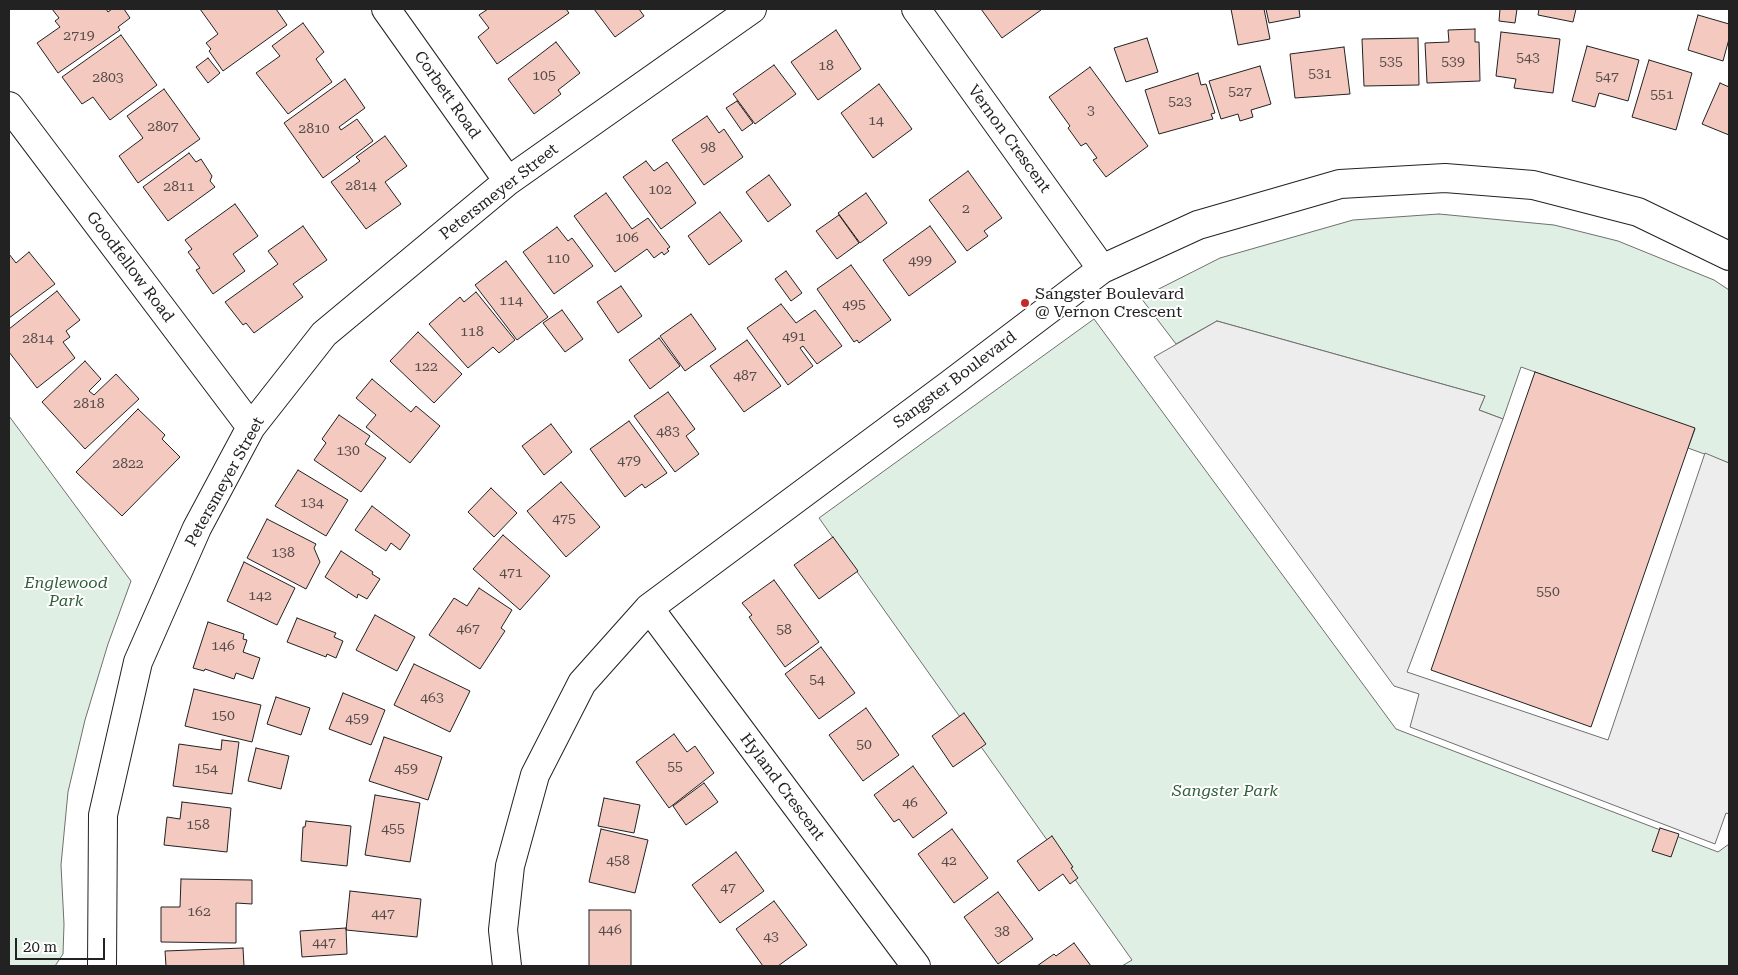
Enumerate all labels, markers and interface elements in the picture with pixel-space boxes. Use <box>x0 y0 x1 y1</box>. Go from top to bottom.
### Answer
house number: 2719 <box>63 28 95 44</box>
street label: Corbett Road <box>410 48 484 142</box>
house number: 543 <box>1516 50 1540 66</box>
house number: 535 <box>1379 54 1403 70</box>
house number: 539 <box>1441 54 1465 70</box>
house number: 18 <box>818 58 834 74</box>
house number: 531 <box>1308 66 1332 82</box>
house number: 105 <box>532 68 556 84</box>
house number: 547 <box>1595 69 1619 85</box>
house number: 2803 <box>92 70 124 86</box>
street label: Vernon Crescent <box>963 81 1055 197</box>
house number: 527 <box>1228 84 1252 100</box>
house number: 551 <box>1650 87 1674 103</box>
house number: 523 <box>1168 94 1192 110</box>
house number: 3 <box>1087 103 1095 119</box>
house number: 14 <box>868 113 884 129</box>
house number: 2807 <box>147 119 179 135</box>
house number: 2810 <box>298 121 330 137</box>
street label: Petersmeyer Street <box>436 140 562 244</box>
house number: 98 <box>700 140 716 156</box>
house number: 2814 <box>345 178 377 194</box>
house number: 2811 <box>163 179 195 195</box>
house number: 102 <box>648 182 672 198</box>
house number: 2 <box>962 201 970 217</box>
street label: Goodfellow Road <box>82 208 178 326</box>
house number: 106 <box>615 230 639 246</box>
house number: 110 <box>546 251 570 267</box>
house number: 499 <box>908 253 932 269</box>
place label: Sangster Boulevard @ Vernon Crescent <box>1035 284 1184 322</box>
house number: 114 <box>499 293 523 309</box>
house number: 495 <box>842 297 866 313</box>
marker: Sangster Boulevard @ Vernon Crescent <box>1019 297 1031 309</box>
house number: 118 <box>460 324 484 340</box>
street label: Sangster Boulevard <box>890 327 1020 433</box>
house number: 491 <box>782 329 806 345</box>
house number: 2814 <box>22 331 54 347</box>
house number: 122 <box>414 359 438 375</box>
house number: 487 <box>733 368 757 384</box>
house number: 2818 <box>73 396 105 412</box>
street label: Petersmeyer Street <box>181 414 269 550</box>
house number: 483 <box>656 424 680 440</box>
house number: 130 <box>336 443 360 459</box>
house number: 479 <box>617 453 641 469</box>
house number: 2822 <box>112 456 144 472</box>
house number: 134 <box>300 495 324 511</box>
house number: 475 <box>552 511 576 527</box>
house number: 138 <box>271 545 295 561</box>
house number: 471 <box>499 565 523 581</box>
park label: Englewood Park <box>24 573 108 611</box>
house number: 550 <box>1536 584 1560 600</box>
house number: 142 <box>248 588 272 604</box>
house number: 467 <box>456 621 480 637</box>
house number: 58 <box>776 622 792 638</box>
house number: 146 <box>211 638 235 654</box>
house number: 54 <box>809 672 825 688</box>
house number: 463 <box>420 690 444 706</box>
house number: 150 <box>211 708 235 724</box>
house number: 459 <box>345 711 369 727</box>
street label: Hyland Crescent <box>735 730 829 844</box>
house number: 50 <box>856 737 872 753</box>
house number: 55 <box>667 759 683 775</box>
house number: 154 <box>194 761 218 777</box>
house number: 459 <box>394 761 418 777</box>
park label: Sangster Park <box>1172 781 1278 801</box>
house number: 46 <box>902 795 918 811</box>
house number: 158 <box>186 817 210 833</box>
house number: 455 <box>381 821 405 837</box>
house number: 458 <box>606 853 630 869</box>
house number: 42 <box>941 853 957 869</box>
house number: 47 <box>720 880 736 896</box>
house number: 162 <box>187 904 211 920</box>
house number: 447 <box>371 906 395 922</box>
house number: 446 <box>598 922 622 938</box>
house number: 38 <box>994 924 1010 940</box>
scale bar <box>18 928 108 960</box>
house number: 43 <box>763 929 779 945</box>
house number: 447 <box>312 935 336 951</box>
text: 20 m <box>23 938 57 956</box>

